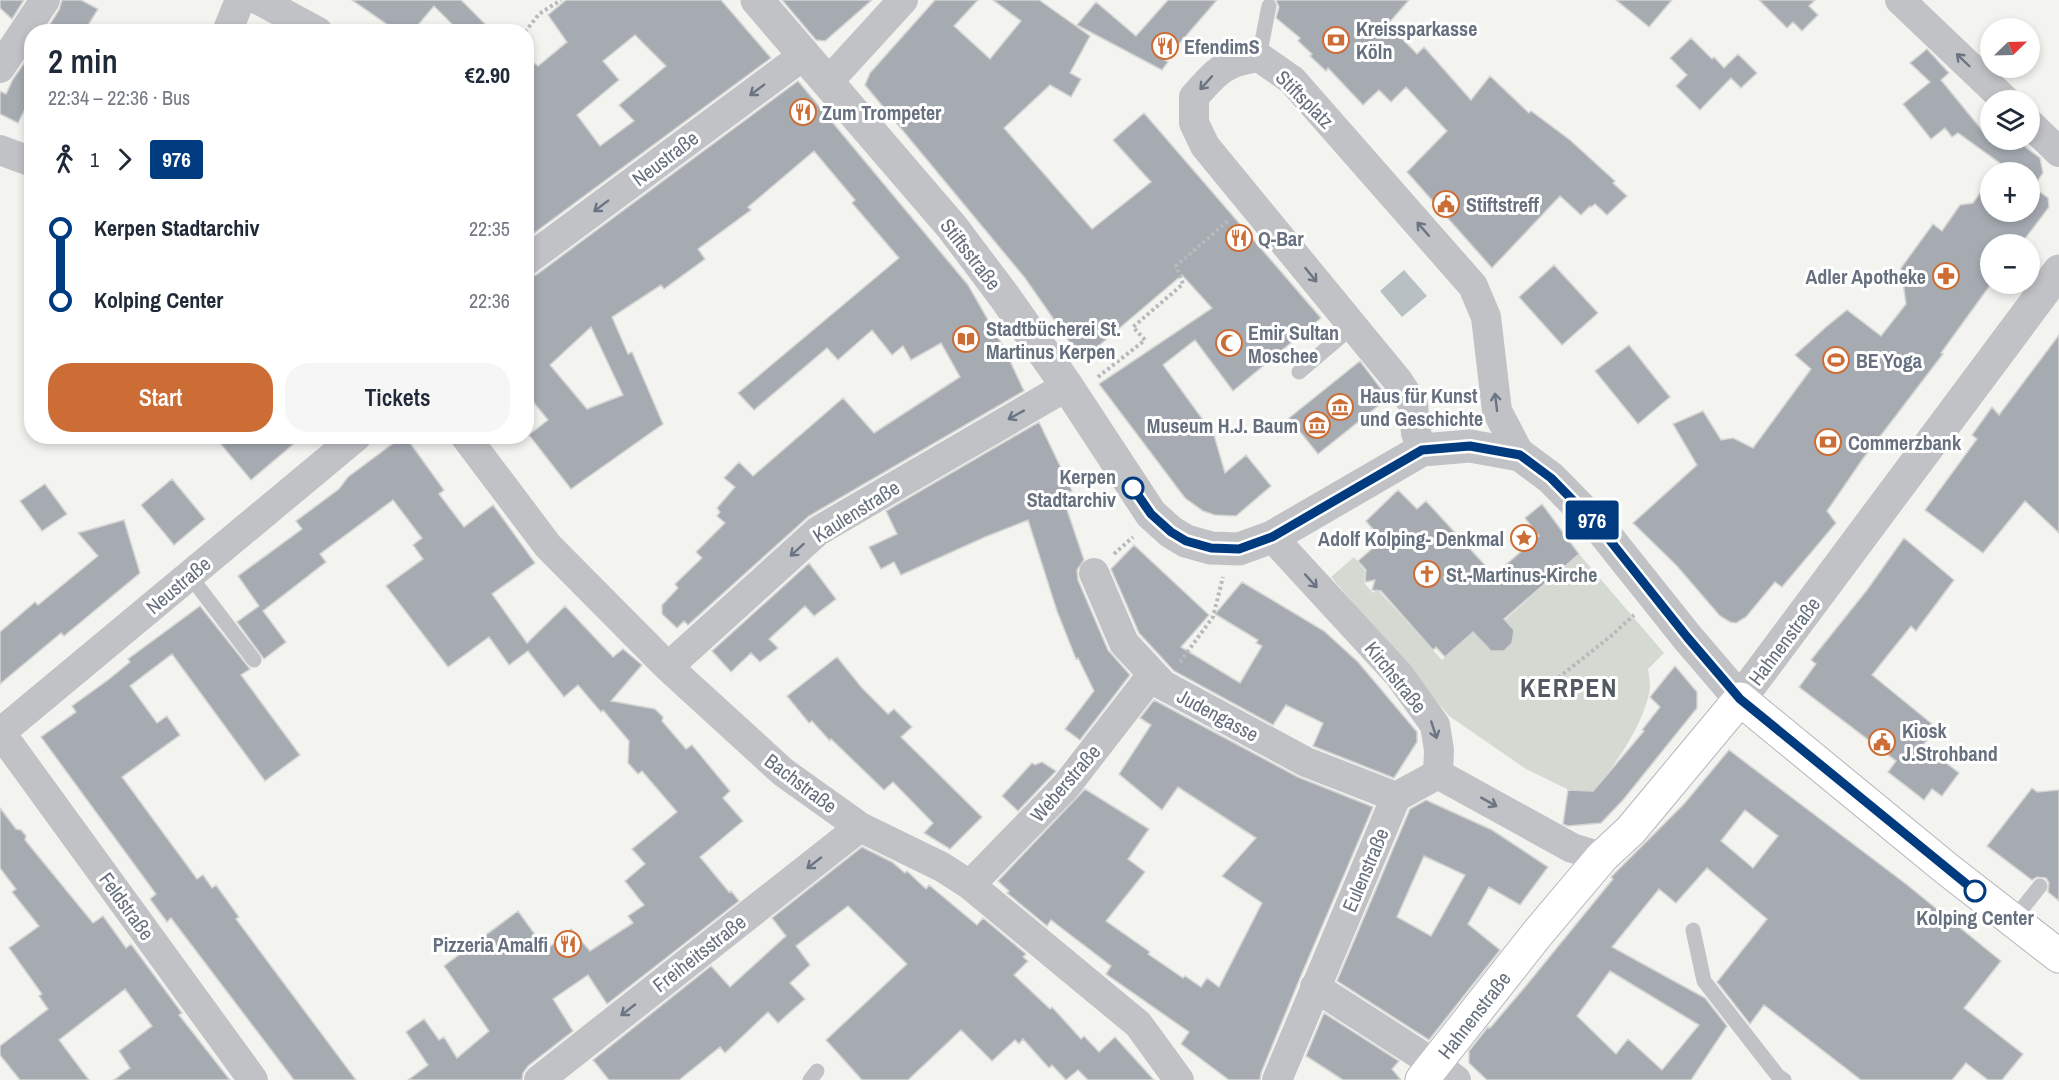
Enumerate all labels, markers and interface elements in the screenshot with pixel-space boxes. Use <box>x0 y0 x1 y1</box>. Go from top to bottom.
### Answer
place label: Kreissparkasse Köln <box>1356 15 1477 65</box>
north arrow <box>1980 18 2040 78</box>
map controls <box>1980 18 2040 294</box>
bank icon: Kreissparkasse Köln <box>1321 25 1351 55</box>
restaurant icon: EfendimS <box>1150 31 1180 61</box>
place label: EfendimS <box>1184 33 1260 60</box>
text: 2 min <box>48 39 118 83</box>
one-way arrow <box>1956 53 1971 67</box>
text: €2.90 <box>465 60 510 90</box>
street label: Stiftsplatz <box>1270 64 1340 134</box>
one-way arrow <box>1199 75 1213 90</box>
one-way arrow <box>749 83 765 96</box>
text: 22:34 – 22:36 · Bus <box>48 84 190 111</box>
button: layers <box>1980 90 2040 150</box>
restaurant icon: Zum Trompeter <box>788 97 818 127</box>
place label: Zum Trompeter <box>822 99 942 126</box>
street label: Neustraße <box>626 124 704 192</box>
icon: walk <box>48 143 81 176</box>
icon: forward <box>108 143 141 176</box>
text: 976 <box>162 145 191 174</box>
text: 1 <box>90 146 99 173</box>
button: + <box>1980 162 2040 222</box>
public building icon: Stiftstreff <box>1431 189 1461 219</box>
place label: Stiftstreff <box>1466 191 1539 218</box>
one-way arrow <box>593 200 609 212</box>
text: Kerpen Stadtarchiv <box>94 213 259 243</box>
street label: Stiftsstraße <box>935 213 1007 295</box>
text: 22:35 <box>469 215 510 242</box>
one-way arrow <box>1416 222 1430 237</box>
restaurant icon: Q-Bar <box>1224 223 1254 253</box>
place label: Q-Bar <box>1258 225 1304 252</box>
button: − <box>1980 234 2040 294</box>
pharmacy icon: Adler Apotheke <box>1931 261 1961 291</box>
place label: Adler Apotheke <box>1805 263 1926 290</box>
one-way arrow <box>1304 267 1317 283</box>
text: Kolping Center <box>94 285 223 315</box>
text: 22:36 <box>469 287 510 314</box>
place label: Stadtbücherei St. Martinus Kerpen <box>986 315 1121 365</box>
place label: Emir Sultan Moschee <box>1248 319 1339 369</box>
library icon: Stadtbücherei St. Martinus Kerpen <box>951 324 981 354</box>
mosque icon: Emir Sultan Moschee <box>1214 328 1244 358</box>
sports icon: BE Yoga <box>1821 345 1851 375</box>
place label: BE Yoga <box>1856 347 1922 374</box>
button: Start <box>48 363 273 432</box>
button: Tickets <box>285 363 510 432</box>
place label: Haus für Kunst und Geschichte <box>1360 382 1483 432</box>
museum icon: Haus für Kunst und Geschichte <box>1325 392 1355 422</box>
one-way arrow <box>1490 392 1501 412</box>
one-way arrow <box>1007 410 1025 421</box>
museum icon: Museum H.J. Baum <box>1302 410 1332 440</box>
place label: Museum H.J. Baum <box>1147 412 1298 439</box>
bank icon: Commerzbank <box>1813 427 1843 457</box>
place label: Commerzbank <box>1848 429 1962 456</box>
place label: Kerpen Stadtarchiv <box>1027 463 1117 513</box>
street label: Kaulenstraße <box>807 474 905 548</box>
marker: Kerpen Stadtarchiv <box>1122 477 1144 499</box>
line badge: 976 <box>1558 500 1626 540</box>
text: 976 <box>1578 506 1606 535</box>
place icon: Adolf Kolping- Denkmal <box>1509 523 1539 553</box>
place label: Adolf Kolping- Denkmal <box>1318 525 1504 552</box>
one-way arrow <box>789 543 804 557</box>
street label: Neustraße <box>140 550 216 620</box>
church icon: St.-Martinus-Kirche <box>1412 559 1442 589</box>
place label: St.-Martinus-Kirche <box>1446 561 1597 588</box>
one-way arrow <box>1304 573 1318 588</box>
street label: Hahnenstraße <box>1742 591 1826 691</box>
street label: Kirchstraße <box>1359 636 1433 718</box>
district label: KERPEN <box>1520 670 1618 705</box>
street label: Judengasse <box>1173 682 1263 748</box>
place label: Kiosk J.Strohband <box>1902 717 1998 767</box>
one-way arrow <box>1429 720 1440 739</box>
public building icon: Kiosk J.Strohband <box>1867 727 1897 757</box>
street label: Weberstraße <box>1024 738 1106 828</box>
street label: Bachstraße <box>759 747 843 819</box>
one-way arrow <box>1480 796 1497 808</box>
street label: Eulenstraße <box>1335 824 1395 916</box>
one-way arrow <box>806 856 822 869</box>
street label: Feldstraße <box>93 867 161 945</box>
marker: Kolping Center <box>1964 880 1986 902</box>
place label: Kolping Center <box>1916 904 2034 931</box>
street label: Freiheitsstraße <box>647 908 751 998</box>
restaurant icon: Pizzeria Amalfi <box>553 929 583 959</box>
place label: Pizzeria Amalfi <box>433 931 548 958</box>
street label: Hahnenstraße <box>1431 966 1517 1064</box>
one-way arrow <box>620 1003 636 1016</box>

